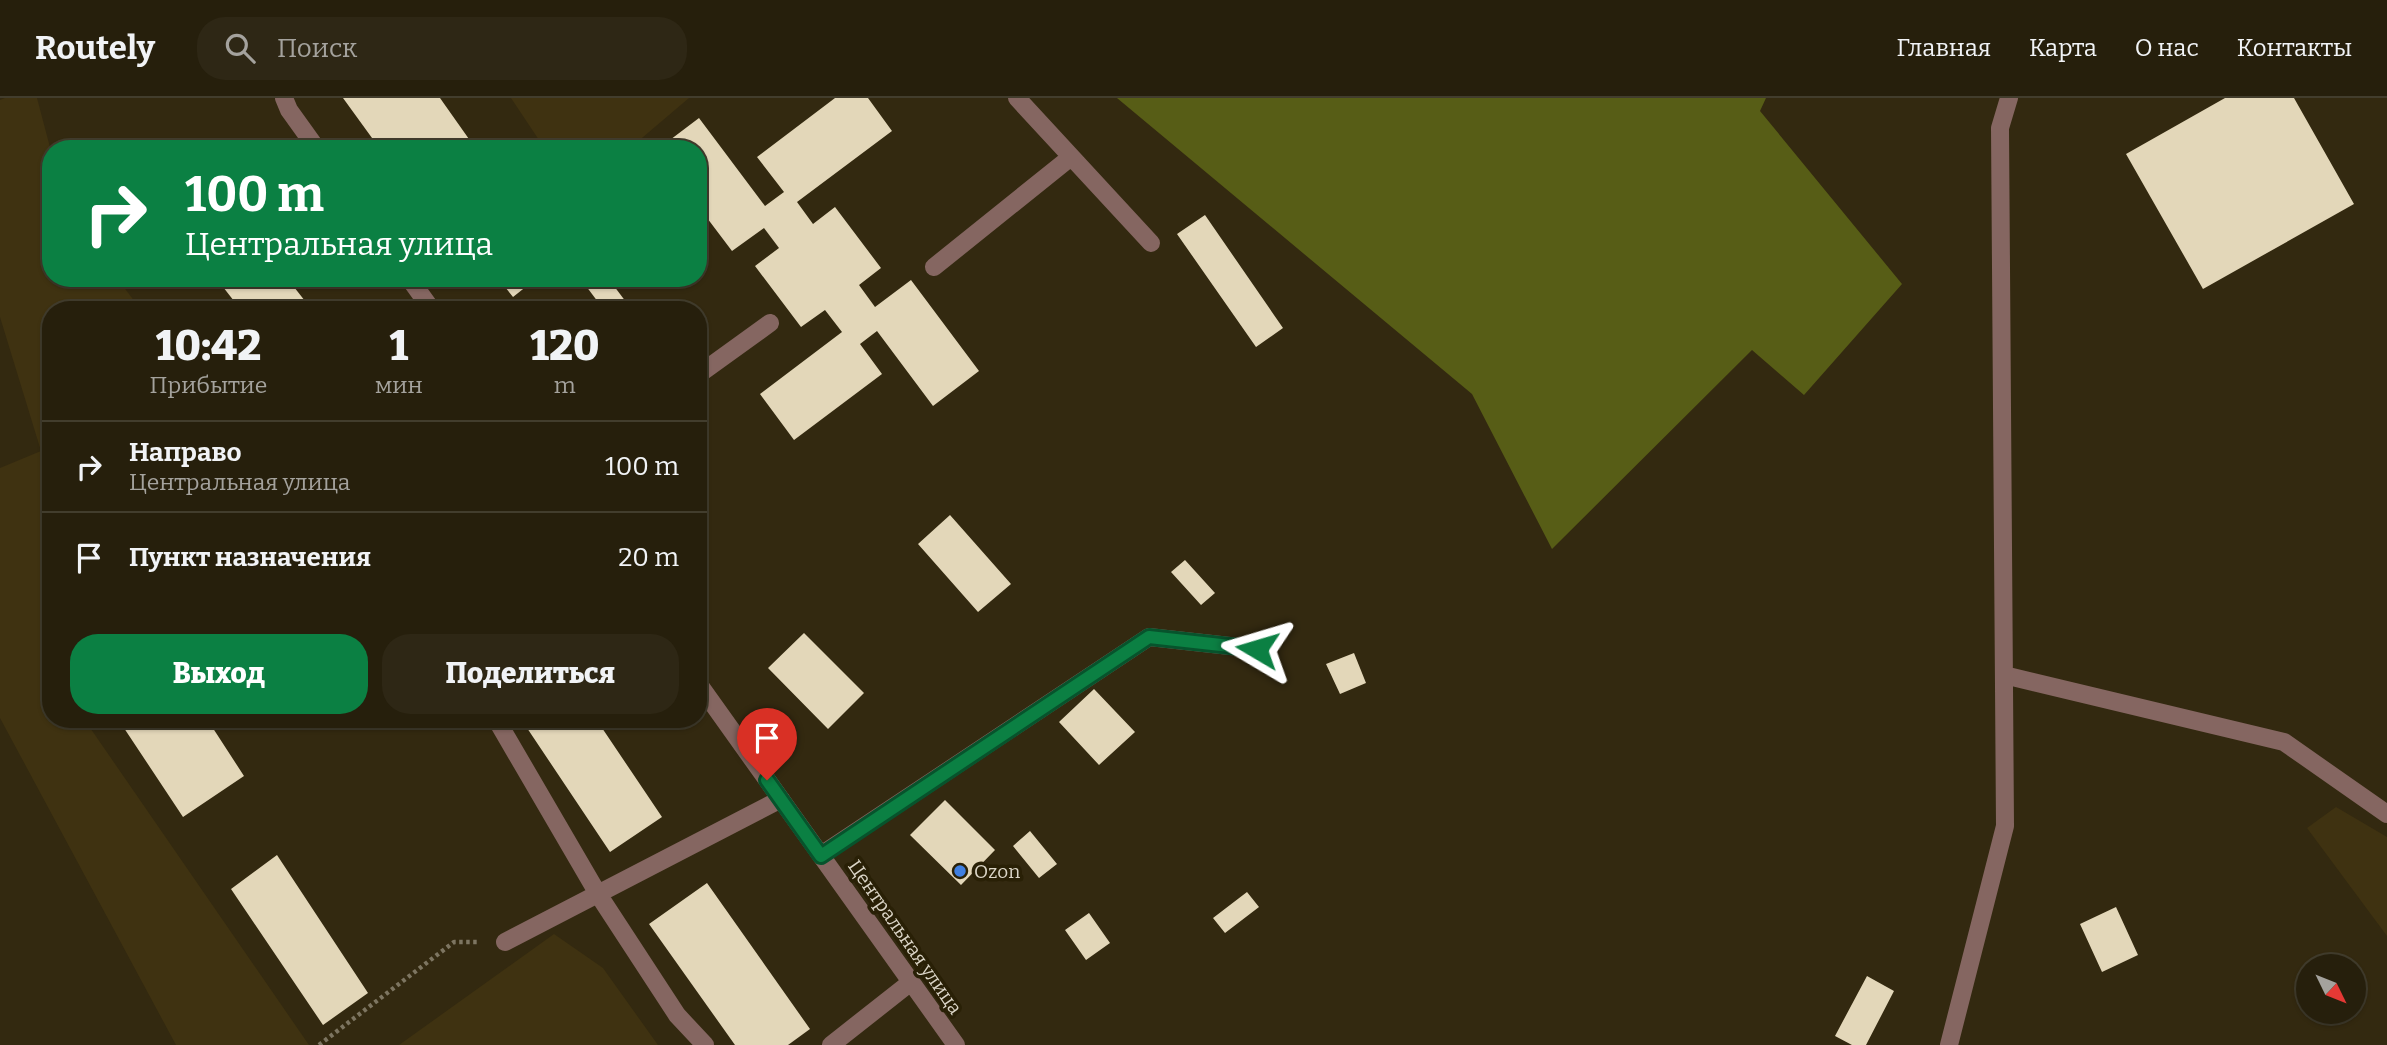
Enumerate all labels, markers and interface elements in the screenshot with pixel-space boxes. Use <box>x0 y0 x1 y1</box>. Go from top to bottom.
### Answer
search box <box>197 17 687 80</box>
text: Routely <box>35 28 155 68</box>
icon: search <box>221 29 259 67</box>
text: Поиск <box>277 33 357 64</box>
text: Главная <box>1896 34 1991 62</box>
text: Карта <box>2029 34 2097 62</box>
text: О нас <box>2135 34 2199 62</box>
text: Контакты <box>2237 34 2352 62</box>
text: 100 m <box>185 165 324 224</box>
icon: right <box>70 168 161 259</box>
text: Центральная улица <box>185 225 493 263</box>
text: 10:42 <box>156 321 261 371</box>
text: 1 <box>389 321 408 371</box>
text: 120 <box>530 321 599 371</box>
text: Прибытие <box>150 371 267 399</box>
text: мин <box>375 371 423 399</box>
text: m <box>554 371 576 399</box>
text: Направо <box>129 437 242 468</box>
icon: right <box>70 448 108 486</box>
text: 100 m <box>605 451 679 482</box>
text: Центральная улица <box>129 468 350 496</box>
icon: arrive <box>70 539 108 577</box>
text: Пункт назначения <box>129 542 371 573</box>
text: 20 m <box>618 542 679 573</box>
position arrow <box>1220 612 1294 686</box>
button: Выход <box>70 634 368 714</box>
button: Поделиться <box>382 634 679 714</box>
pin <box>737 708 797 780</box>
icon: arrive <box>748 719 786 757</box>
street label: Центральная улица <box>843 855 967 1019</box>
place label: Ozon <box>974 860 1020 883</box>
marker: Ozon <box>952 863 968 879</box>
north arrow <box>2296 954 2366 1024</box>
map controls <box>2296 954 2366 1024</box>

